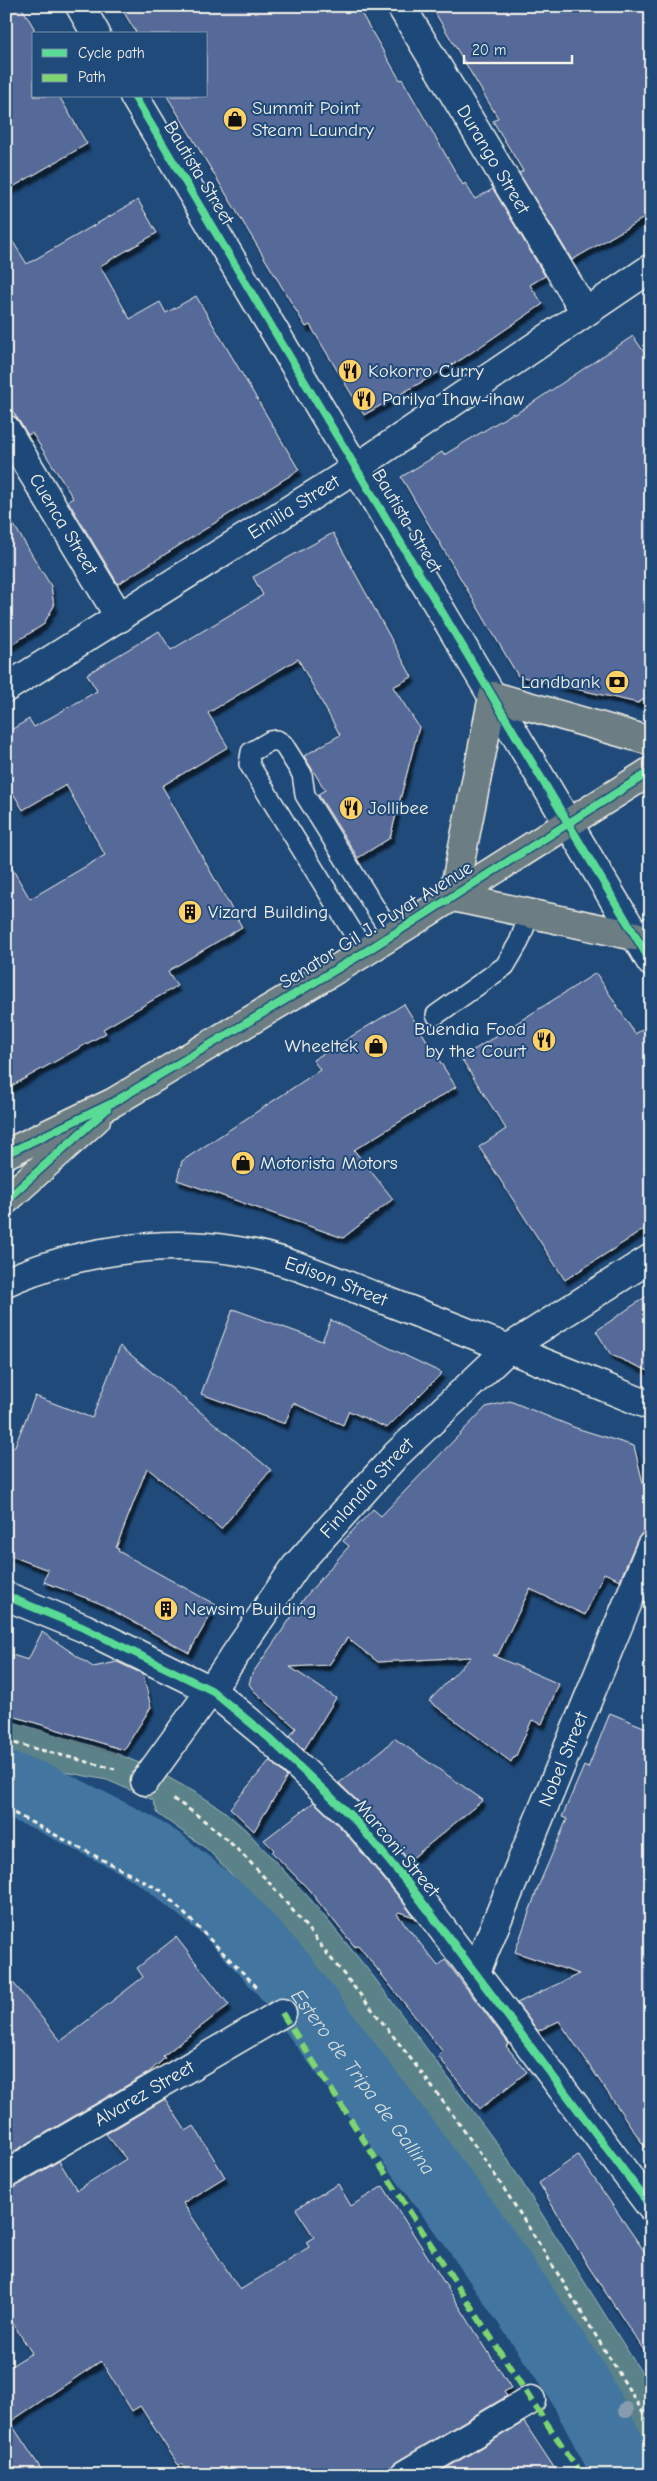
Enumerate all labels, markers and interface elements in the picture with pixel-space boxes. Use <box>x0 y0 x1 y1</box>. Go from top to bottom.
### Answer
legend <box>32 32 208 98</box>
scale bar <box>464 32 572 64</box>
text: 20 m <box>472 41 506 59</box>
text: Cycle path <box>78 44 145 62</box>
text: Path <box>78 68 106 86</box>
place label: Summit Point Steam Laundry <box>252 97 375 141</box>
street label: Durango Street <box>452 101 535 218</box>
shop icon: Summit Point Steam Laundry <box>222 106 248 132</box>
street label: Bautista Street <box>159 117 239 230</box>
restaurant icon: Kokorro Curry <box>337 358 363 384</box>
place label: Kokorro Curry <box>368 360 484 382</box>
restaurant icon: Parilya Ihaw-ihaw <box>351 386 377 412</box>
place label: Parilya Ihaw-ihaw <box>382 388 525 410</box>
street label: Bautista Street <box>367 465 447 578</box>
street label: Cuenca Street <box>24 469 103 579</box>
street label: Emilia Street <box>244 470 344 544</box>
bank icon: Landbank <box>604 669 630 695</box>
place label: Landbank <box>521 671 601 693</box>
restaurant icon: Jollibee <box>338 795 364 821</box>
place label: Jollibee <box>368 797 429 819</box>
street label: Senator Gil J. Puyat Avenue <box>275 856 477 994</box>
building icon: Vizard Building <box>177 899 203 925</box>
place label: Vizard Building <box>208 901 328 923</box>
place label: Buendia Food by the Court <box>414 1018 527 1062</box>
restaurant icon: Buendia Food by the Court <box>531 1027 557 1053</box>
shop icon: Wheeltek <box>363 1033 389 1059</box>
place label: Wheeltek <box>285 1035 359 1057</box>
shop icon: Motorista Motors <box>230 1150 256 1176</box>
place label: Motorista Motors <box>260 1152 398 1174</box>
street label: Edison Street <box>282 1252 391 1311</box>
street label: Finlandia Street <box>315 1433 419 1543</box>
building icon: Newsim Building <box>153 1596 179 1622</box>
place label: Newsim Building <box>184 1598 317 1620</box>
street label: Nobel Street <box>534 1708 593 1810</box>
street label: Marconi Street <box>350 1795 445 1902</box>
water label: Estero de Tripa de Gallina <box>287 1984 440 2179</box>
street label: Alvarez Street <box>90 2055 198 2131</box>

